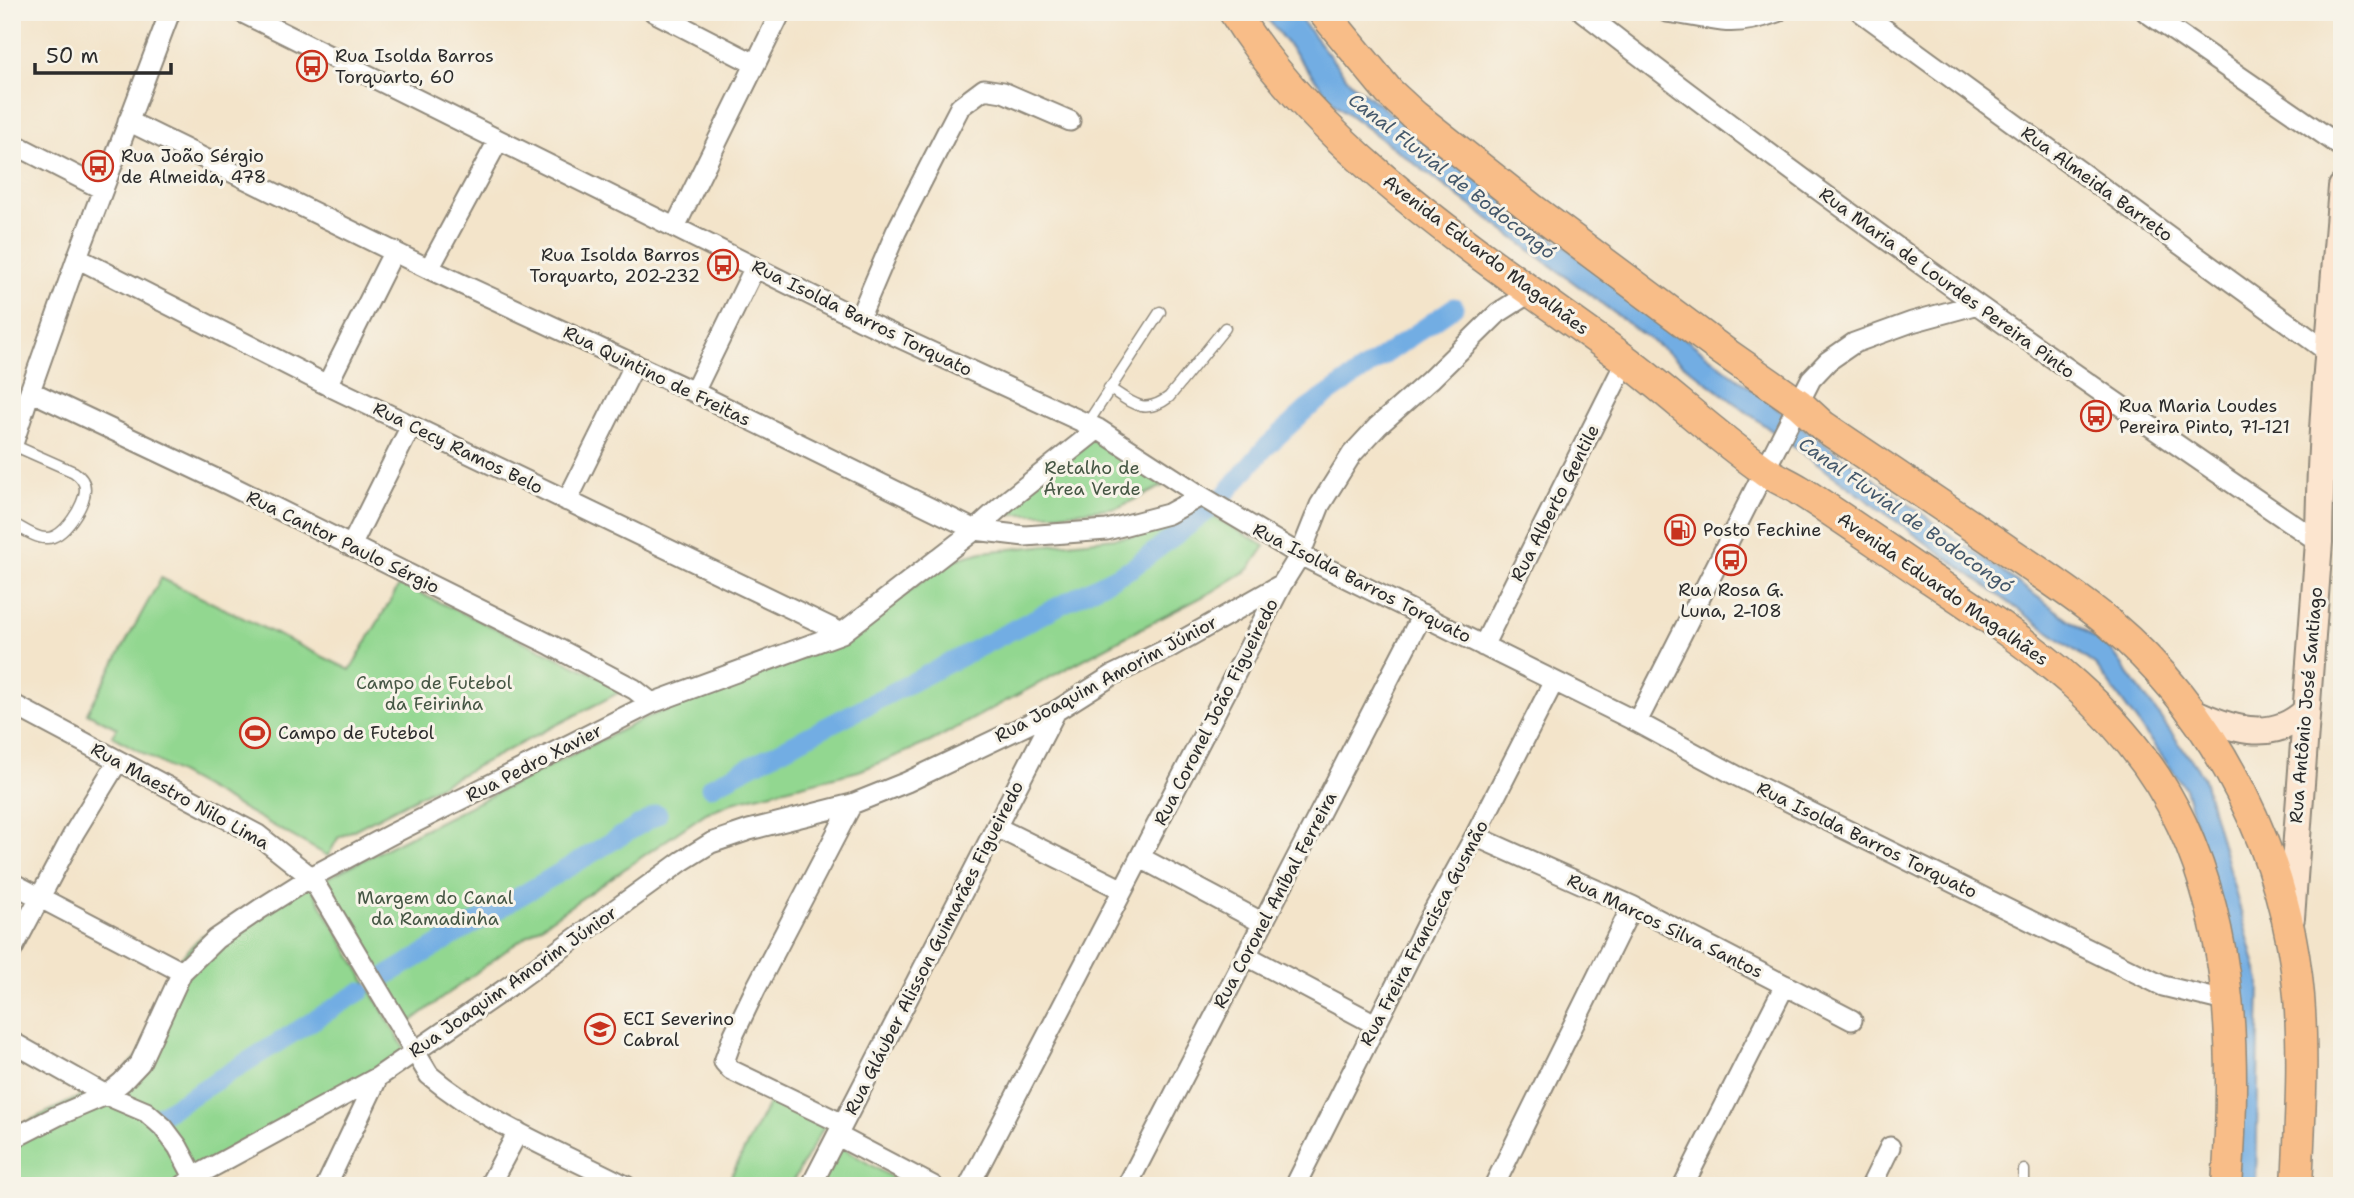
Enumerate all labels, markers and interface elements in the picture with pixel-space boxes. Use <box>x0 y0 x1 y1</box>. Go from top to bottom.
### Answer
scale bar <box>35 32 172 76</box>
text: 50 m <box>46 42 99 70</box>
place label: Rua Isolda Barros Torquarto, 60 <box>335 44 494 89</box>
bus stop icon: Rua Isolda Barros Torquarto, 60 <box>295 49 329 83</box>
water label: Canal Fluvial de Bodocongó <box>1343 87 1561 265</box>
street label: Rua Almeida Barreto <box>2016 121 2178 247</box>
place label: Rua João Sérgio de Almeida, 478 <box>121 144 266 189</box>
bus stop icon: Rua João Sérgio de Almeida, 478 <box>81 149 115 183</box>
street label: Avenida Eduardo Magalhães <box>1378 169 1594 341</box>
street label: Rua Maria de Lourdes Pereira Pinto <box>1814 182 2080 384</box>
place label: Rua Isolda Barros Torquarto, 202-232 <box>529 243 700 288</box>
bus stop icon: Rua Isolda Barros Torquarto, 202-232 <box>706 248 740 282</box>
street label: Rua Isolda Barros Torquato <box>748 254 976 382</box>
street label: Rua Quintino de Freitas <box>559 320 755 432</box>
place label: Rua Maria Loudes Pereira Pinto, 71-121 <box>2119 394 2290 439</box>
street label: Rua Cecy Ramos Belo <box>369 396 547 500</box>
bus stop icon: Rua Maria Loudes Pereira Pinto, 71-121 <box>2079 399 2113 433</box>
street label: Rua Alberto Gentile <box>1505 420 1605 586</box>
water label: Canal Fluvial de Bodocongó <box>1794 431 2018 599</box>
park label: Retalho de Área Verde <box>1043 456 1141 501</box>
street label: Rua Cantor Paulo Sérgio <box>242 485 444 599</box>
street label: Avenida Eduardo Magalhães <box>1833 507 2053 671</box>
fuel station icon: Posto Fechine <box>1663 513 1697 547</box>
street label: Rua Isolda Barros Torquato <box>1249 517 1475 649</box>
place label: Posto Fechine <box>1703 518 1821 542</box>
bus stop icon: Rua Rosa G. Luna, 2-108 <box>1714 543 1748 577</box>
place label: Rua Rosa G. Luna, 2-108 <box>1678 578 1784 623</box>
street label: Rua Antônio José Santiago <box>2284 586 2328 824</box>
street label: Rua Coronel João Figueiredo <box>1148 594 1284 830</box>
street label: Rua Joaquim Amorim Júnior <box>991 610 1221 748</box>
park label: Campo de Futebol da Feirinha <box>356 671 513 716</box>
sports icon: Campo de Futebol <box>238 716 272 750</box>
street label: Rua Pedro Xavier <box>462 718 606 808</box>
place label: Campo de Futebol <box>278 721 435 745</box>
street label: Rua Maestro Nilo Lima <box>87 737 273 855</box>
street label: Rua Isolda Barros Torquato <box>1753 776 1981 904</box>
street label: Rua Gláuber Alisson Guimarães Figueiredo <box>839 777 1029 1119</box>
street label: Rua Coronel Aníbal Ferreira <box>1208 788 1342 1012</box>
street label: Rua Freira Francisca Gusmão <box>1354 816 1494 1050</box>
street label: Rua Marcos Silva Santos <box>1563 868 1767 984</box>
park label: Margem do Canal da Ramadinha <box>357 886 514 931</box>
street label: Rua Joaquim Amorim Júnior <box>404 901 622 1063</box>
place label: ECI Severino Cabral <box>623 1007 734 1052</box>
school or university icon: ECI Severino Cabral <box>583 1012 617 1046</box>

